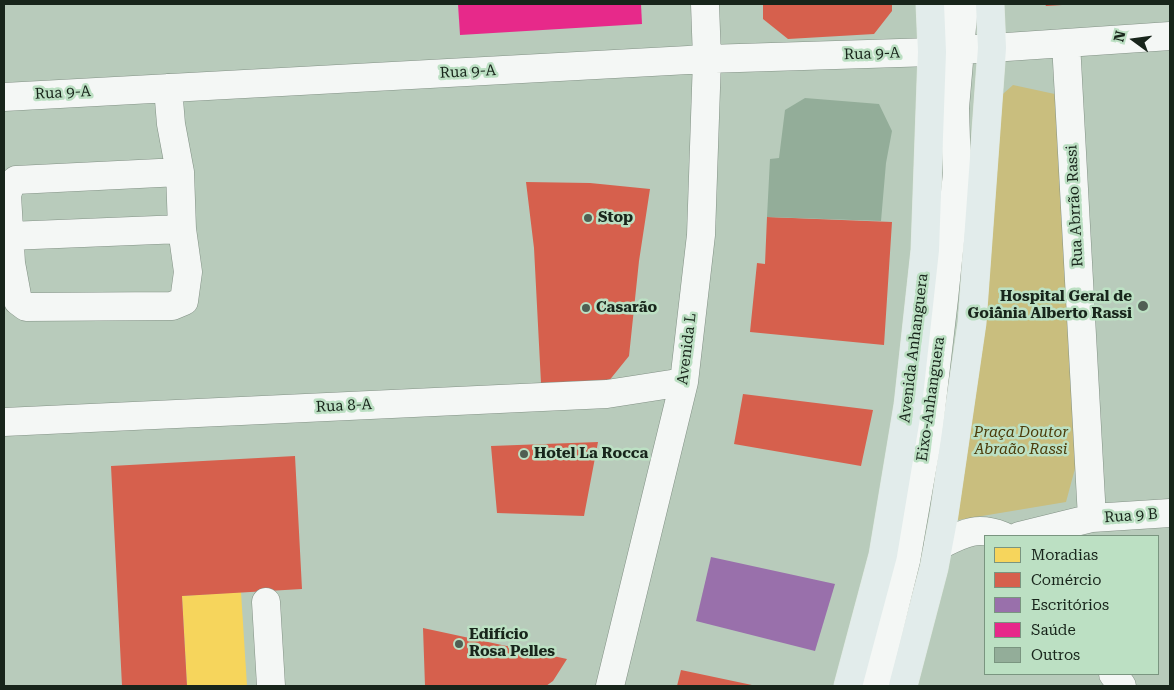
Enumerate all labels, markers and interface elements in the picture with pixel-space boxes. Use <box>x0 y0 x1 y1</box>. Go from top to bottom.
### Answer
north arrow <box>1109 15 1159 65</box>
text: N <box>1110 29 1129 44</box>
street label: Rua 9-A <box>844 44 900 64</box>
street label: Rua 9-A <box>439 62 497 82</box>
street label: Rua 9-A <box>34 83 92 103</box>
street label: Rua Abrrão Rassi <box>1063 144 1087 268</box>
place label: Stop <box>598 209 633 227</box>
marker: Stop <box>582 212 594 224</box>
street label: Avenida Anhanguera <box>896 272 932 424</box>
place label: Hospital Geral de Goiânia Alberto Rassi <box>968 288 1132 323</box>
place label: Casarão <box>596 299 657 317</box>
marker: Hospital Geral de Goiânia Alberto Rassi <box>1136 299 1150 313</box>
marker: Casarão <box>580 302 592 314</box>
street label: Avenida L <box>674 312 700 386</box>
street label: Eixo-Anhanguera <box>913 335 949 463</box>
street label: Rua 8-A <box>315 396 373 416</box>
park label: Praça Doutor Abraão Rassi <box>973 424 1069 459</box>
place label: Hotel La Rocca <box>534 445 648 463</box>
marker: Hotel La Rocca <box>518 448 530 460</box>
street label: Rua 9 B <box>1104 505 1158 527</box>
legend <box>984 535 1159 675</box>
text: Moradias <box>1031 546 1098 564</box>
text: Comércio <box>1031 571 1101 589</box>
text: Escritórios <box>1031 596 1109 614</box>
text: Saúde <box>1031 621 1076 639</box>
place label: Edifício Rosa Pelles <box>469 626 555 661</box>
marker: Edifício Rosa Pelles <box>453 638 465 650</box>
text: Outros <box>1031 646 1080 664</box>

